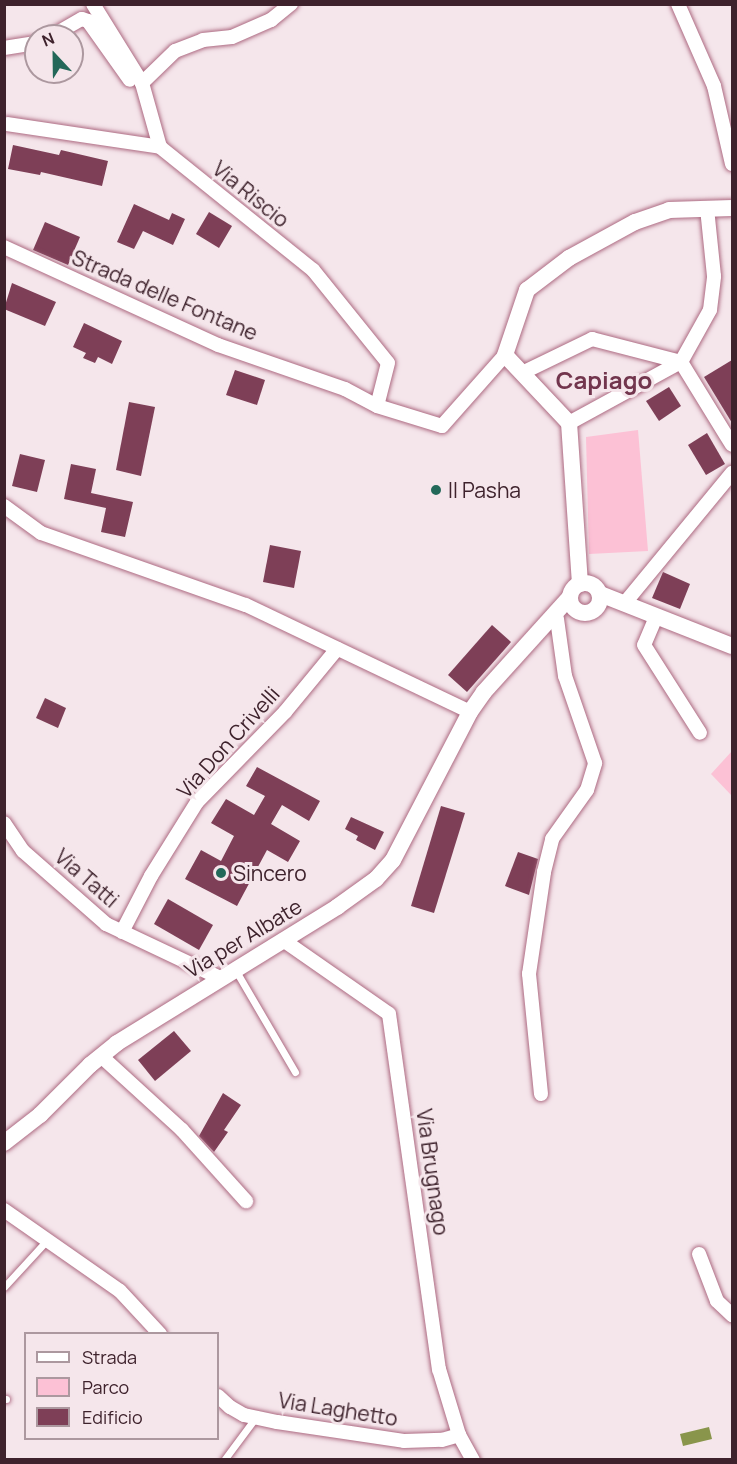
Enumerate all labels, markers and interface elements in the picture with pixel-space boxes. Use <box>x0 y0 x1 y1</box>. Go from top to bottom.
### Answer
north arrow <box>24 24 84 84</box>
text: N <box>39 27 57 52</box>
street label: Via Riscio <box>208 156 294 232</box>
street label: Strada delle Fontane <box>68 244 262 346</box>
district label: Capiago <box>556 366 652 394</box>
place label: Il Pasha <box>448 477 521 503</box>
marker: Il Pasha <box>429 483 443 497</box>
street label: Via Don Crivelli <box>171 681 285 803</box>
street label: Via Tatti <box>50 843 124 913</box>
place label: Sincero <box>233 860 307 886</box>
marker: Sincero <box>214 866 228 880</box>
street label: Via per Albate <box>180 893 306 983</box>
street label: Via Brugnago <box>412 1107 454 1237</box>
legend <box>24 1332 219 1440</box>
text: Strada <box>82 1345 137 1369</box>
text: Parco <box>82 1375 129 1399</box>
street label: Via Laghetto <box>276 1387 400 1431</box>
text: Edificio <box>82 1405 143 1429</box>

